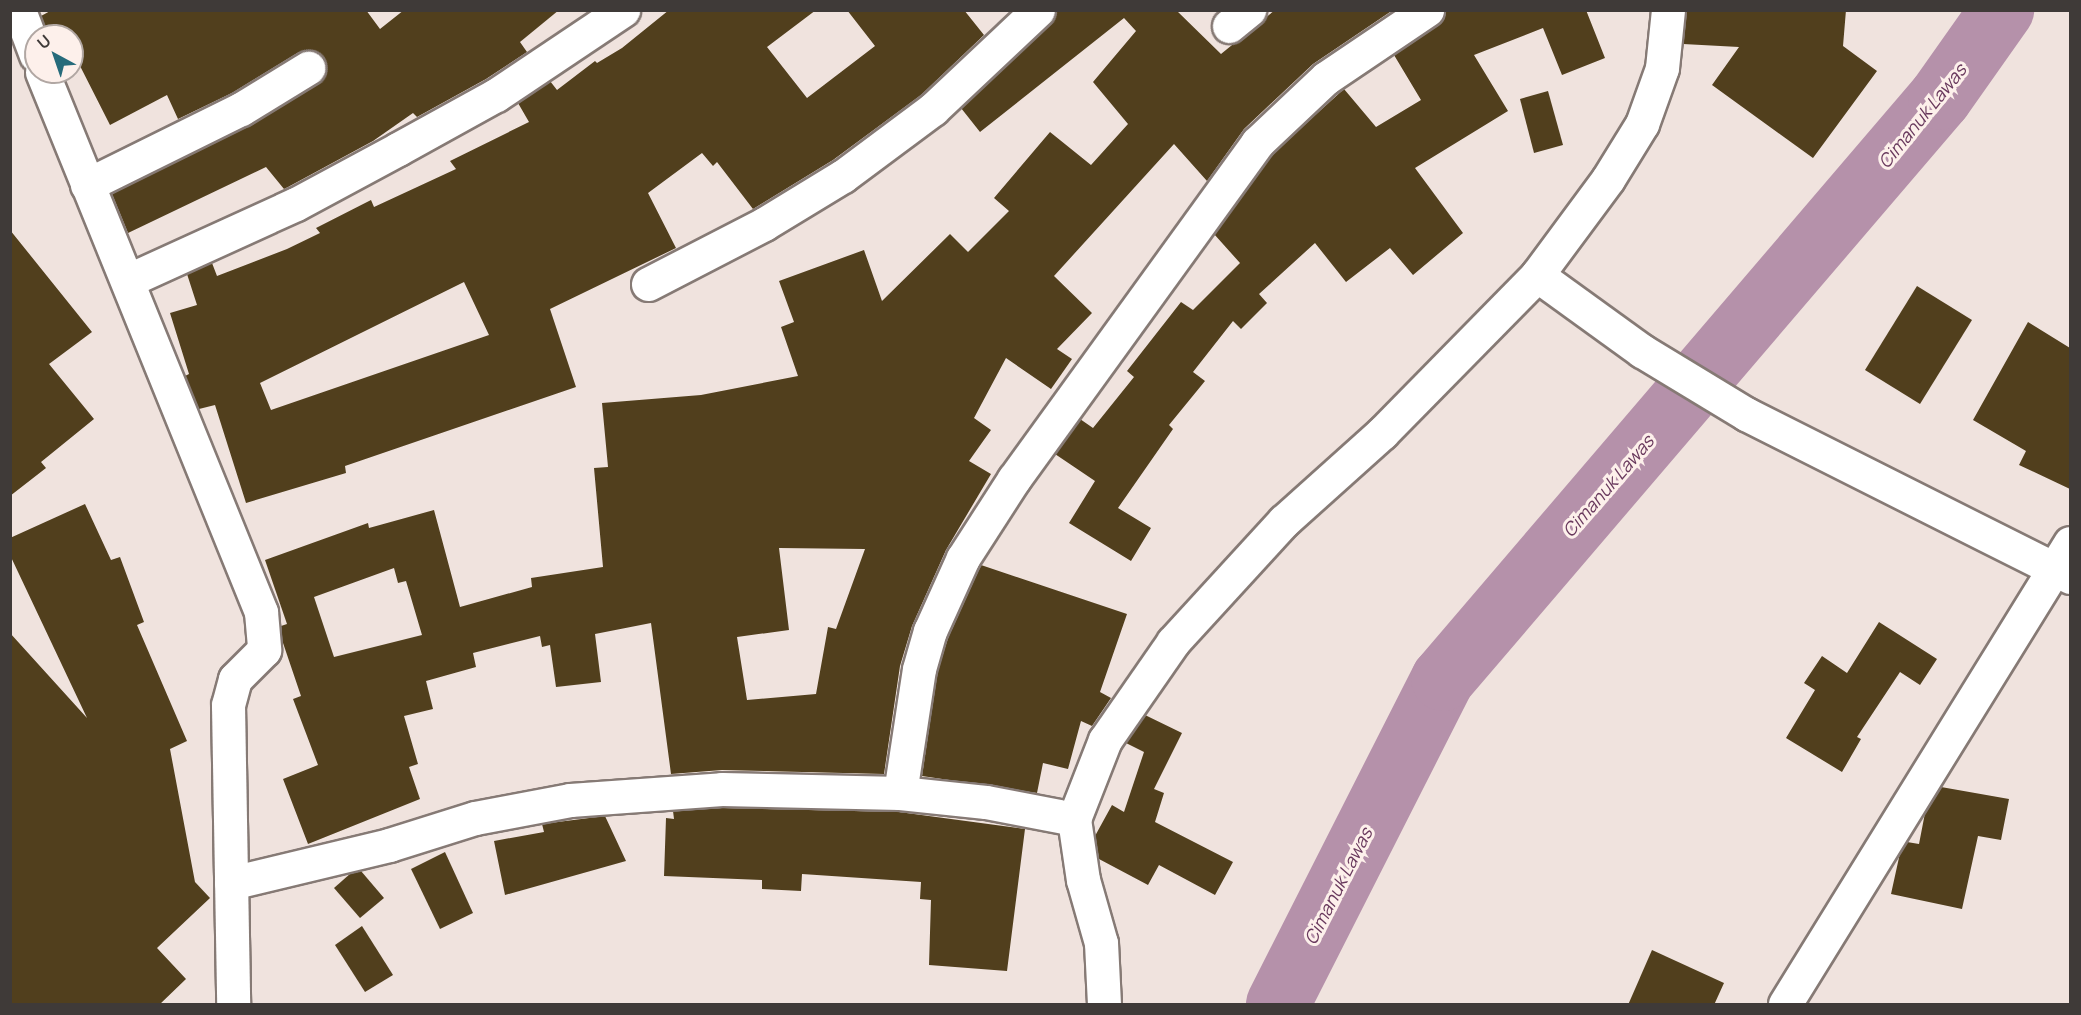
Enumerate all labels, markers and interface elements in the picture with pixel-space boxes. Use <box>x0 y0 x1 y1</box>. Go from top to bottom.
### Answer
north arrow <box>24 24 84 84</box>
text: U <box>32 30 55 54</box>
water label: Cimanuk Lawas <box>1873 60 1971 172</box>
water label: Cimanuk Lawas <box>1558 431 1658 541</box>
water label: Cimanuk Lawas <box>1299 824 1377 948</box>

